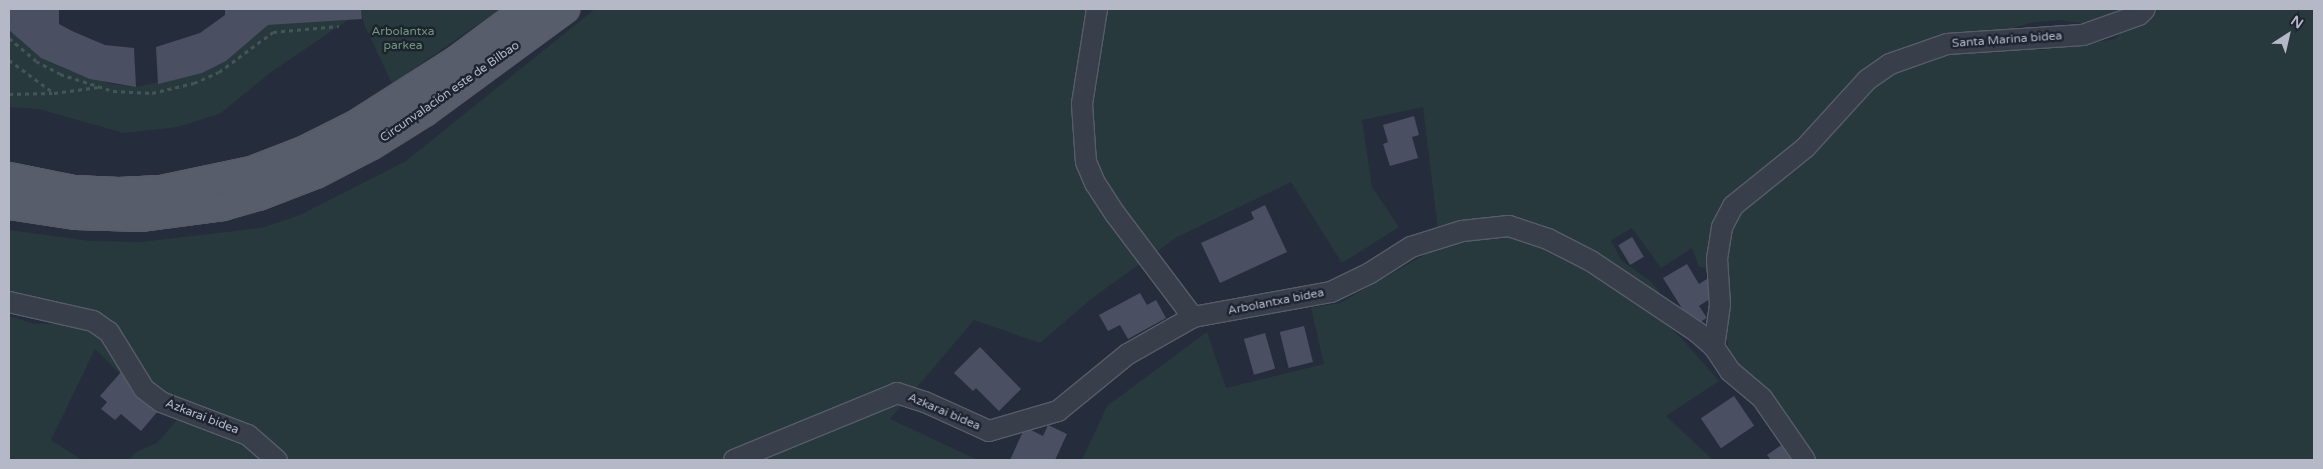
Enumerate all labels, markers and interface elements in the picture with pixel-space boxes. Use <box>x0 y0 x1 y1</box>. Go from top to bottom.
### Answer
north arrow <box>2263 10 2313 60</box>
text: N <box>2287 12 2306 32</box>
park label: Arbolantxa parkea <box>371 25 435 53</box>
street label: Santa Marina bidea <box>1951 29 2063 51</box>
street label: Circunvalación este de Bilbao <box>378 38 522 146</box>
street label: Arbolantxa bidea <box>1227 286 1325 318</box>
street label: Azkarai bidea <box>906 390 982 434</box>
street label: Azkarai bidea <box>163 396 241 438</box>

